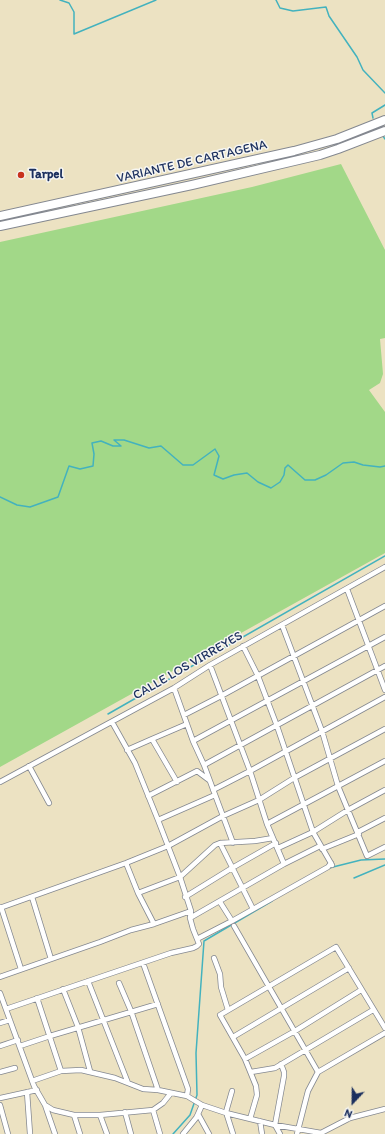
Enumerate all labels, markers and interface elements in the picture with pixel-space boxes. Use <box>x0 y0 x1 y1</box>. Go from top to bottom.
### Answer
street label: VARIANTE DE CARTAGENA <box>115 137 269 187</box>
place label: Tarpel <box>29 167 63 183</box>
marker: Tarpel <box>16 170 26 180</box>
street label: CALLE LOS VIRREYES <box>130 628 246 704</box>
north arrow <box>333 1082 373 1122</box>
text: N <box>342 1106 354 1121</box>

